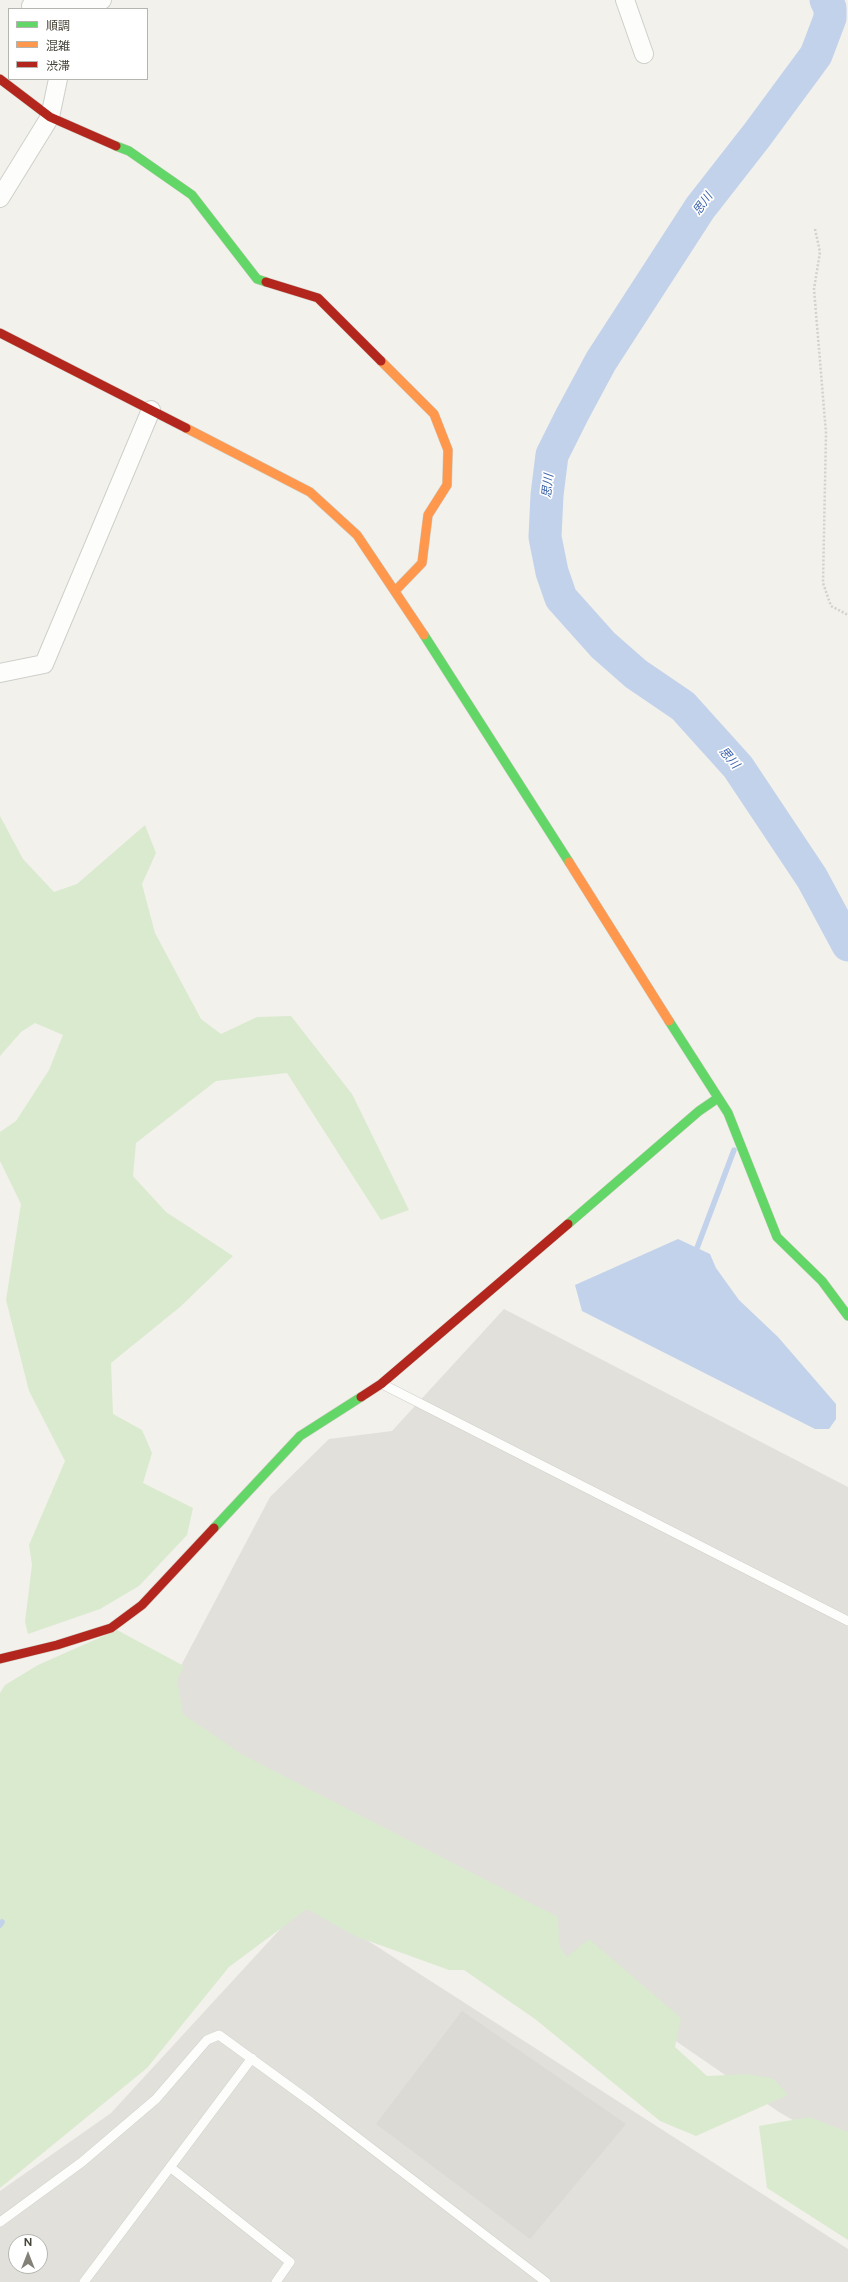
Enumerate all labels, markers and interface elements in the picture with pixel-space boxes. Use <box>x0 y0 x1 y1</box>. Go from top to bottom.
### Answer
legend <box>8 8 148 80</box>
text: 順調 <box>46 19 70 33</box>
text: 混雑 <box>46 39 70 53</box>
text: 渋滞 <box>46 59 70 73</box>
water label: 思川 <box>690 190 716 218</box>
water label: 思川 <box>540 473 556 499</box>
water label: 思川 <box>716 744 742 772</box>
north arrow <box>8 2234 48 2274</box>
text: N <box>24 2236 32 2249</box>

